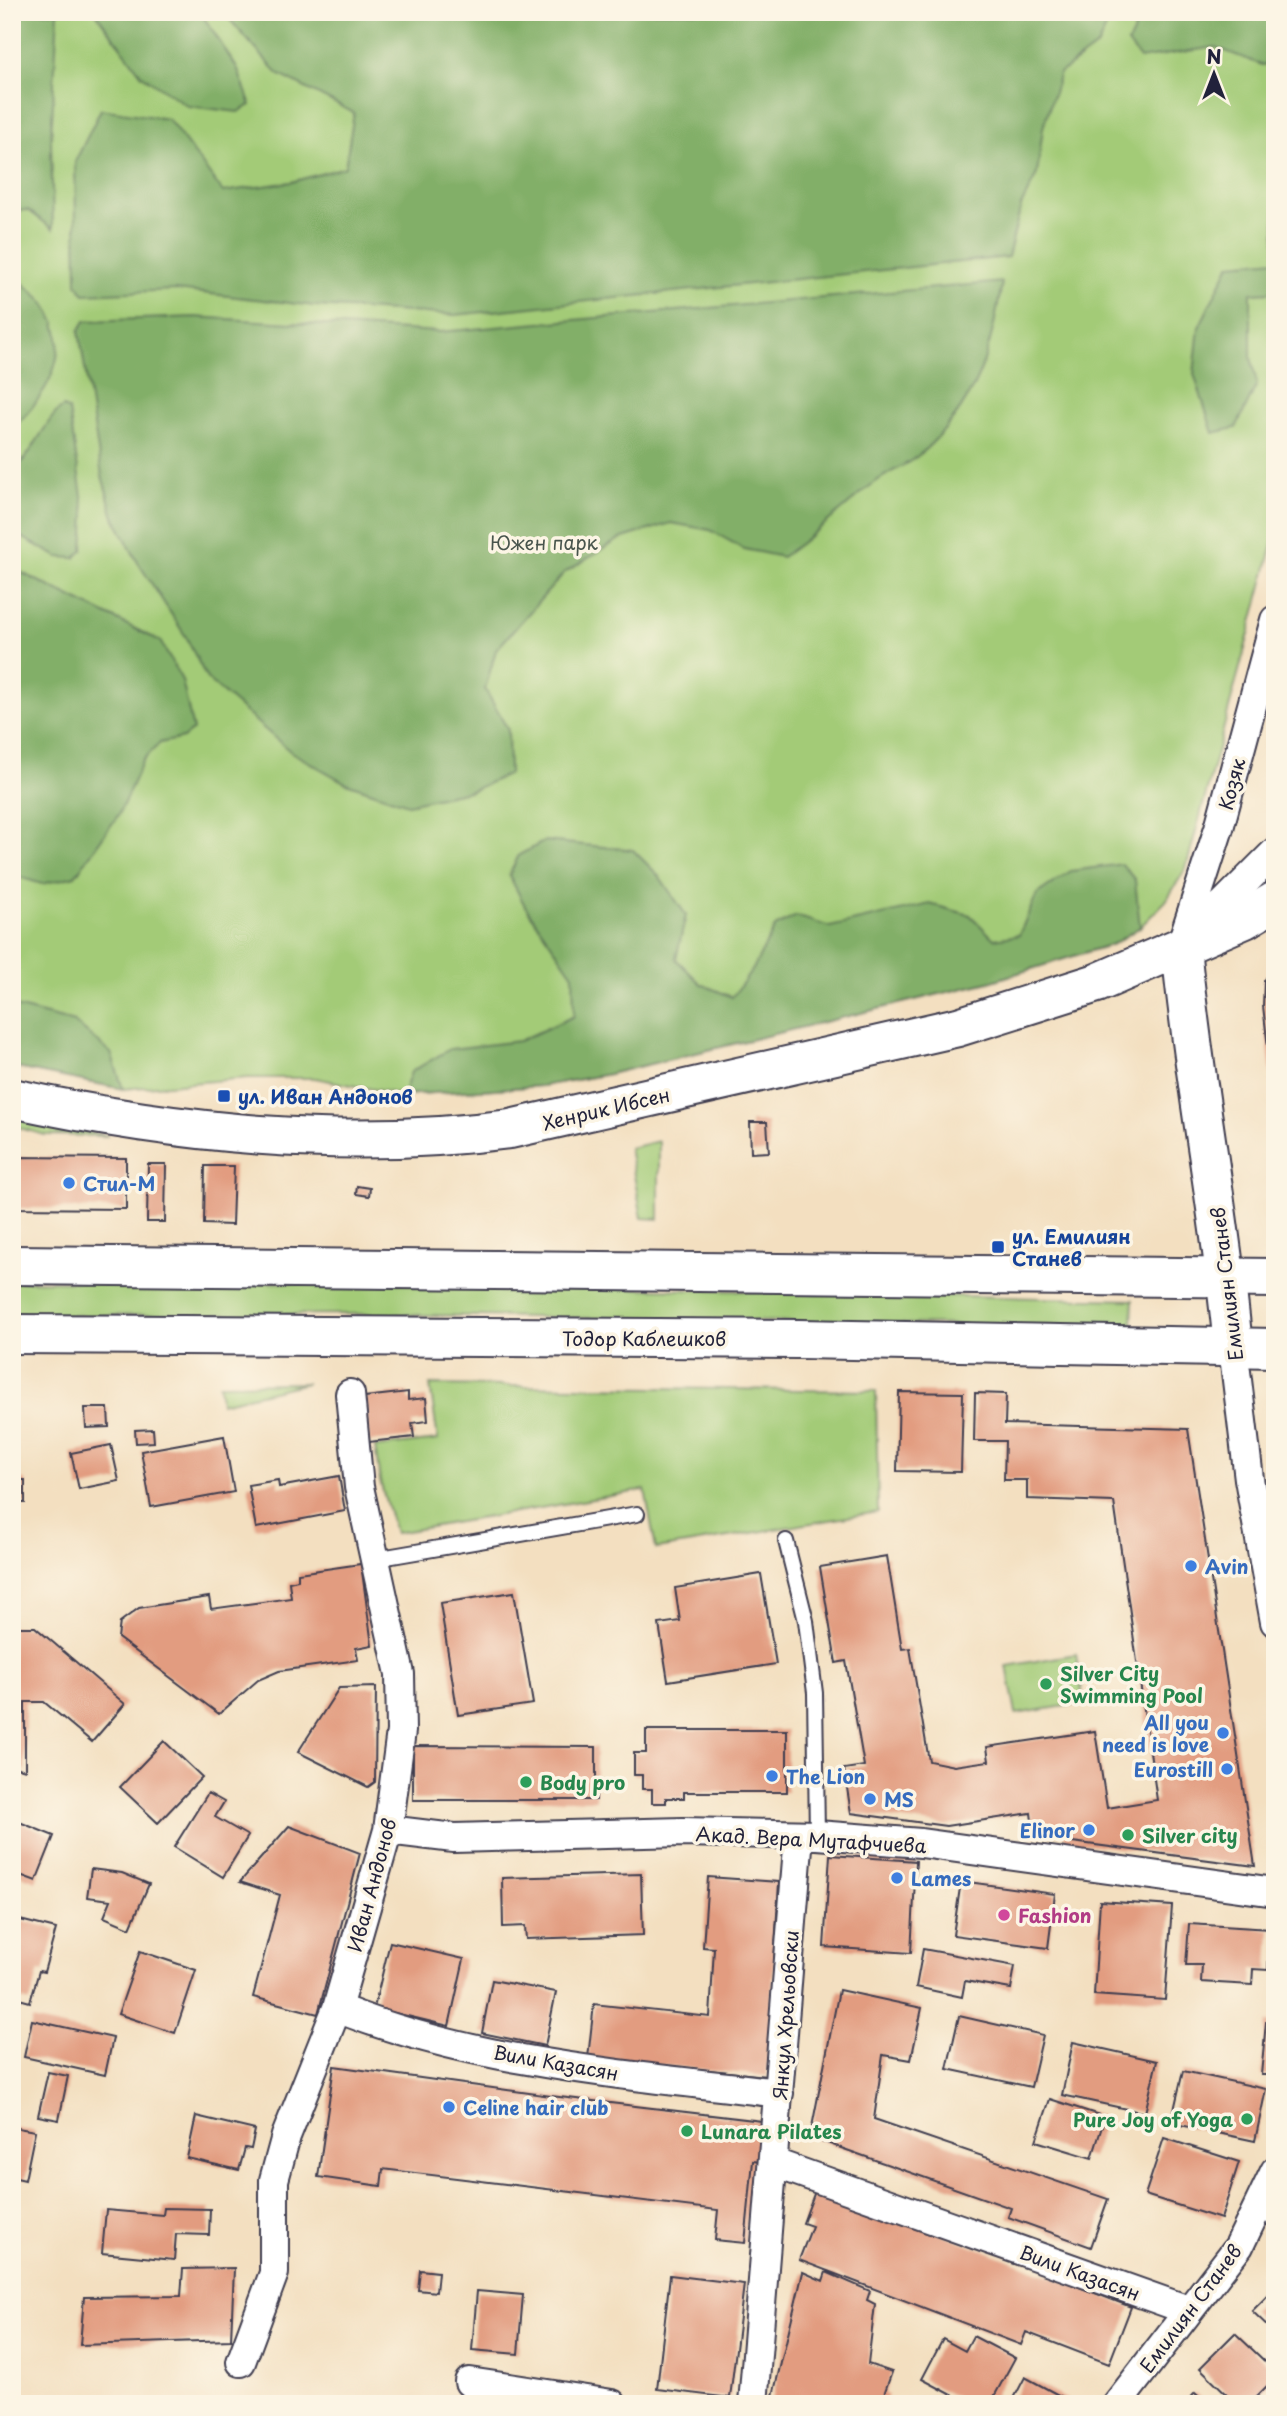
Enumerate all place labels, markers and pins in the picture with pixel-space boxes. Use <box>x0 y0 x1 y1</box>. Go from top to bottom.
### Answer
place label: ул. Иван Андонов <box>238 1082 413 1110</box>
marker: ул. Иван Андонов <box>216 1088 232 1104</box>
place label: Стил-М <box>83 1169 155 1197</box>
marker: Стил-М <box>61 1175 77 1191</box>
place label: ул. Емилиян Станев <box>1012 1222 1131 1272</box>
marker: ул. Емилиян Станев <box>990 1239 1006 1255</box>
place label: Avin <box>1205 1552 1249 1580</box>
marker: Avin <box>1183 1558 1199 1574</box>
place label: Silver City Swimming Pool <box>1060 1659 1203 1709</box>
marker: Silver City Swimming Pool <box>1038 1676 1054 1692</box>
place label: All you need is love <box>1102 1708 1209 1758</box>
marker: All you need is love <box>1215 1725 1231 1741</box>
place label: Eurostill <box>1134 1755 1213 1783</box>
marker: Eurostill <box>1219 1761 1235 1777</box>
place label: The Lion <box>786 1762 865 1790</box>
place label: Body pro <box>540 1768 625 1796</box>
marker: The Lion <box>764 1768 780 1784</box>
marker: Body pro <box>518 1774 534 1790</box>
place label: MS <box>884 1785 914 1813</box>
marker: MS <box>862 1791 878 1807</box>
place label: Elinor <box>1020 1816 1075 1844</box>
place label: Silver city <box>1142 1821 1238 1849</box>
marker: Elinor <box>1081 1822 1097 1838</box>
marker: Silver city <box>1120 1827 1136 1843</box>
place label: Lames <box>911 1864 971 1892</box>
marker: Lames <box>889 1870 905 1886</box>
place label: Fashion <box>1018 1901 1091 1929</box>
marker: Fashion <box>996 1907 1012 1923</box>
place label: Celine hair club <box>463 2093 608 2121</box>
marker: Celine hair club <box>441 2099 457 2115</box>
place label: Pure Joy of Yoga <box>1073 2105 1233 2133</box>
marker: Pure Joy of Yoga <box>1239 2111 1255 2127</box>
place label: Lunara Pilates <box>701 2117 842 2145</box>
marker: Lunara Pilates <box>679 2123 695 2139</box>

